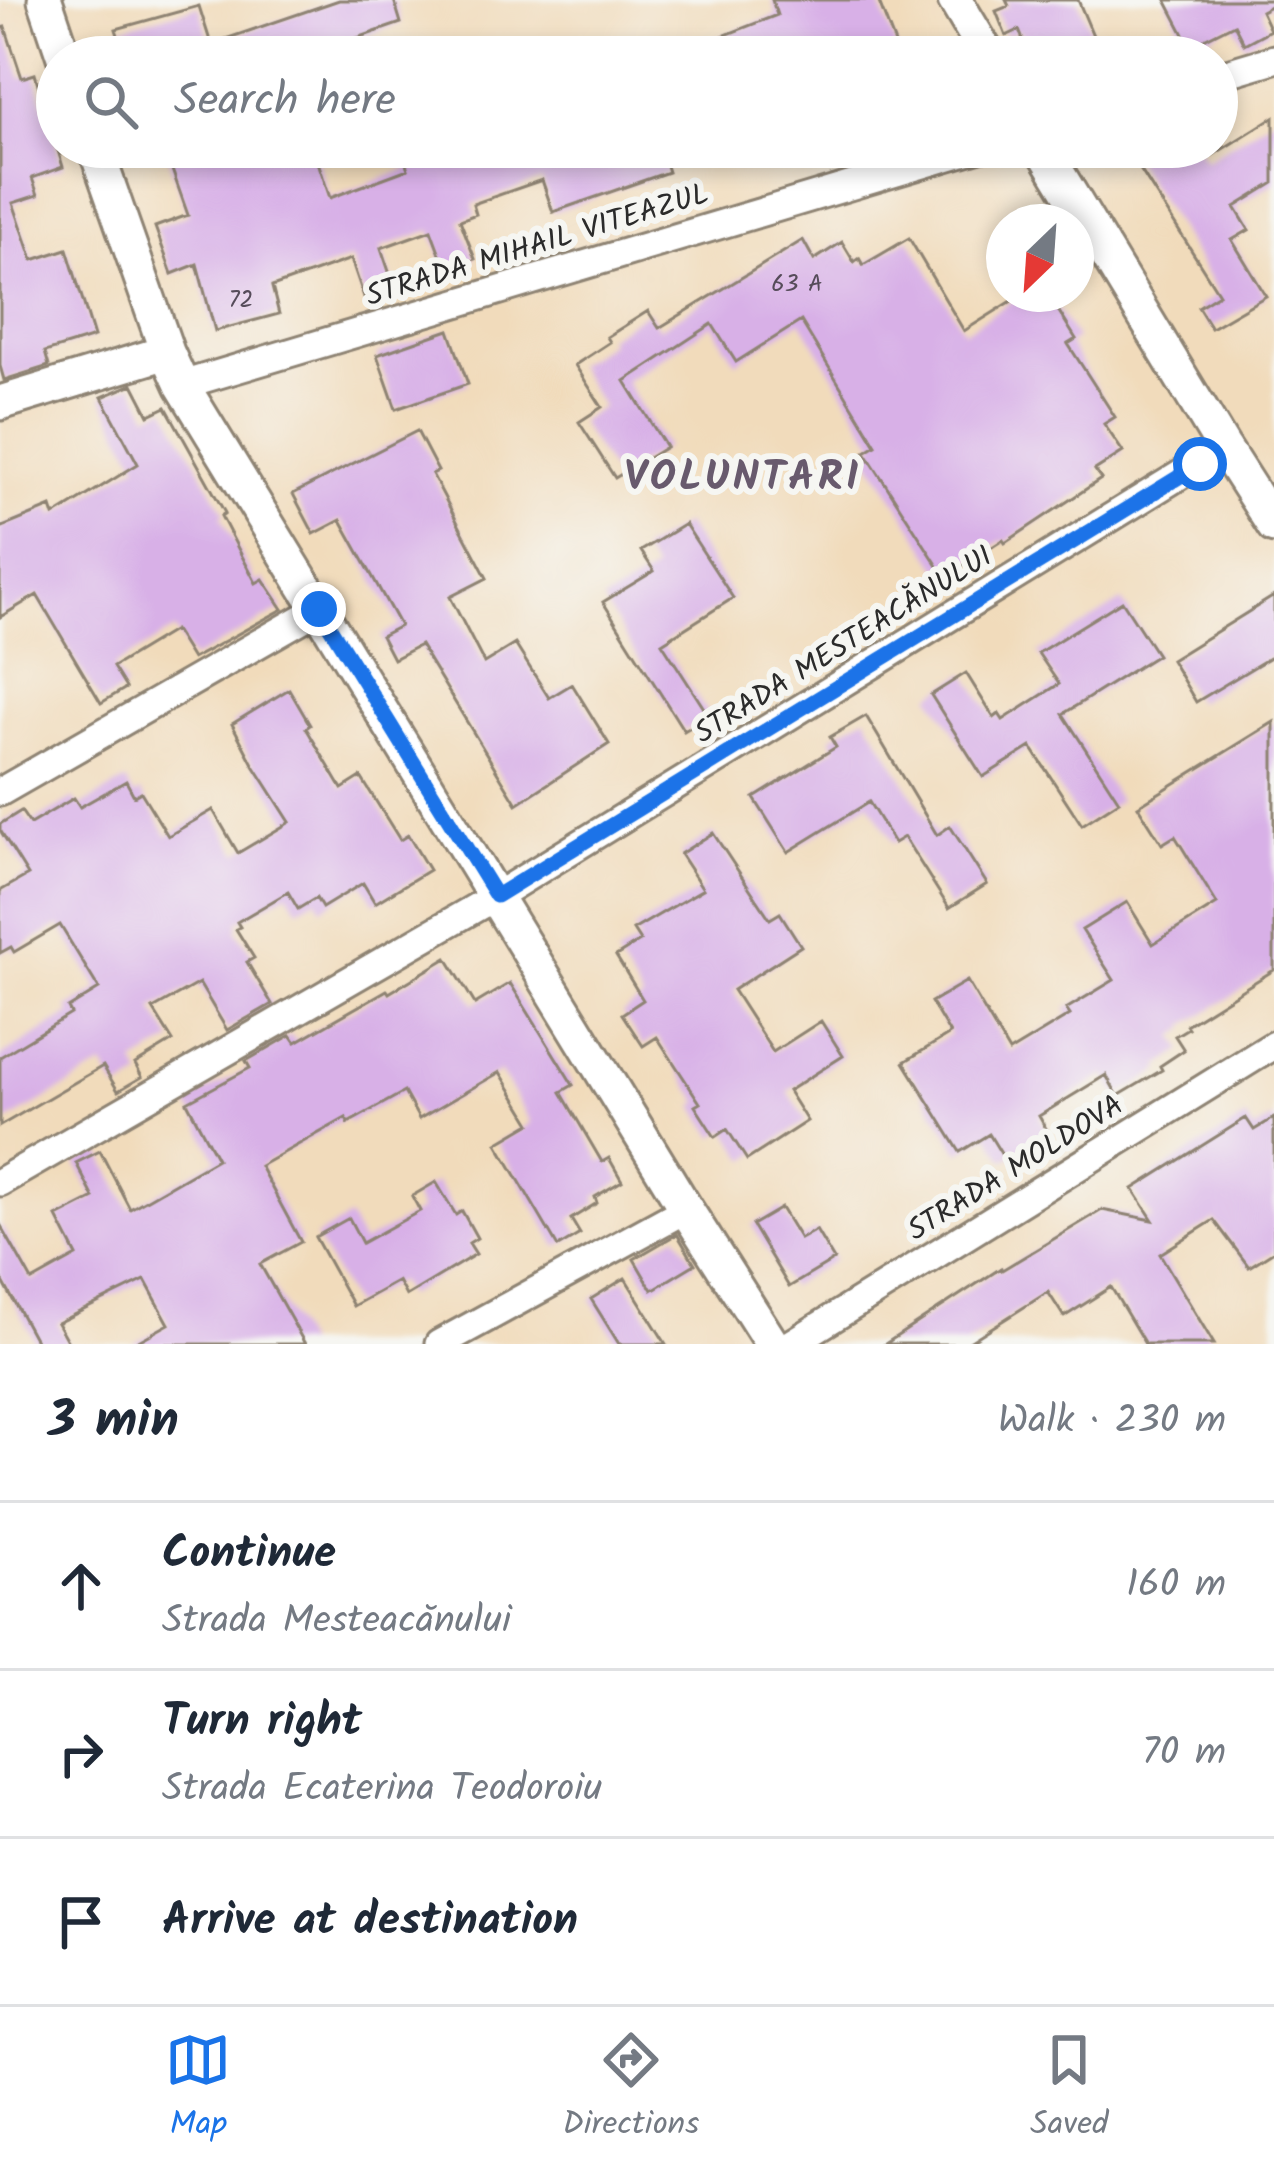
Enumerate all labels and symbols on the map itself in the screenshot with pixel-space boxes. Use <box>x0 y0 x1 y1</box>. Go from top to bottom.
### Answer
street label: STRADA MIHAIL VITEAZUL <box>360 171 715 321</box>
north arrow <box>986 204 1094 312</box>
house number: 63 A <box>771 265 823 304</box>
house number: 72 <box>228 281 254 320</box>
route start <box>1173 437 1227 491</box>
district label: VOLUNTARI <box>624 445 862 512</box>
street label: STRADA MESTEACĂNULUI <box>685 534 1003 757</box>
route end <box>292 582 346 636</box>
street label: STRADA MOLDOVA <box>898 1083 1134 1255</box>

